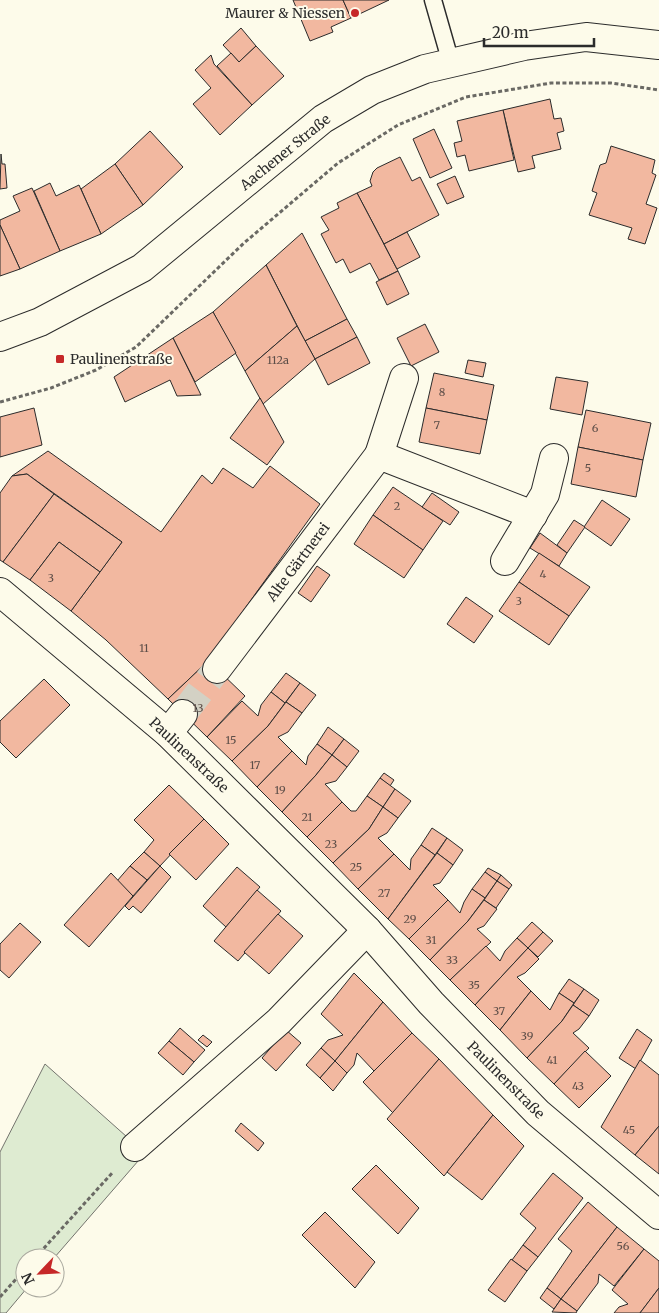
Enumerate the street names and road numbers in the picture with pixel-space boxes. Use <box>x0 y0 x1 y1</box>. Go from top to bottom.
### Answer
street label: Aachener Straße <box>235 110 334 195</box>
street label: Alte Gärtnerei <box>262 519 334 606</box>
street label: Paulinenstraße <box>145 714 233 796</box>
street label: Paulinenstraße <box>463 1037 549 1123</box>

